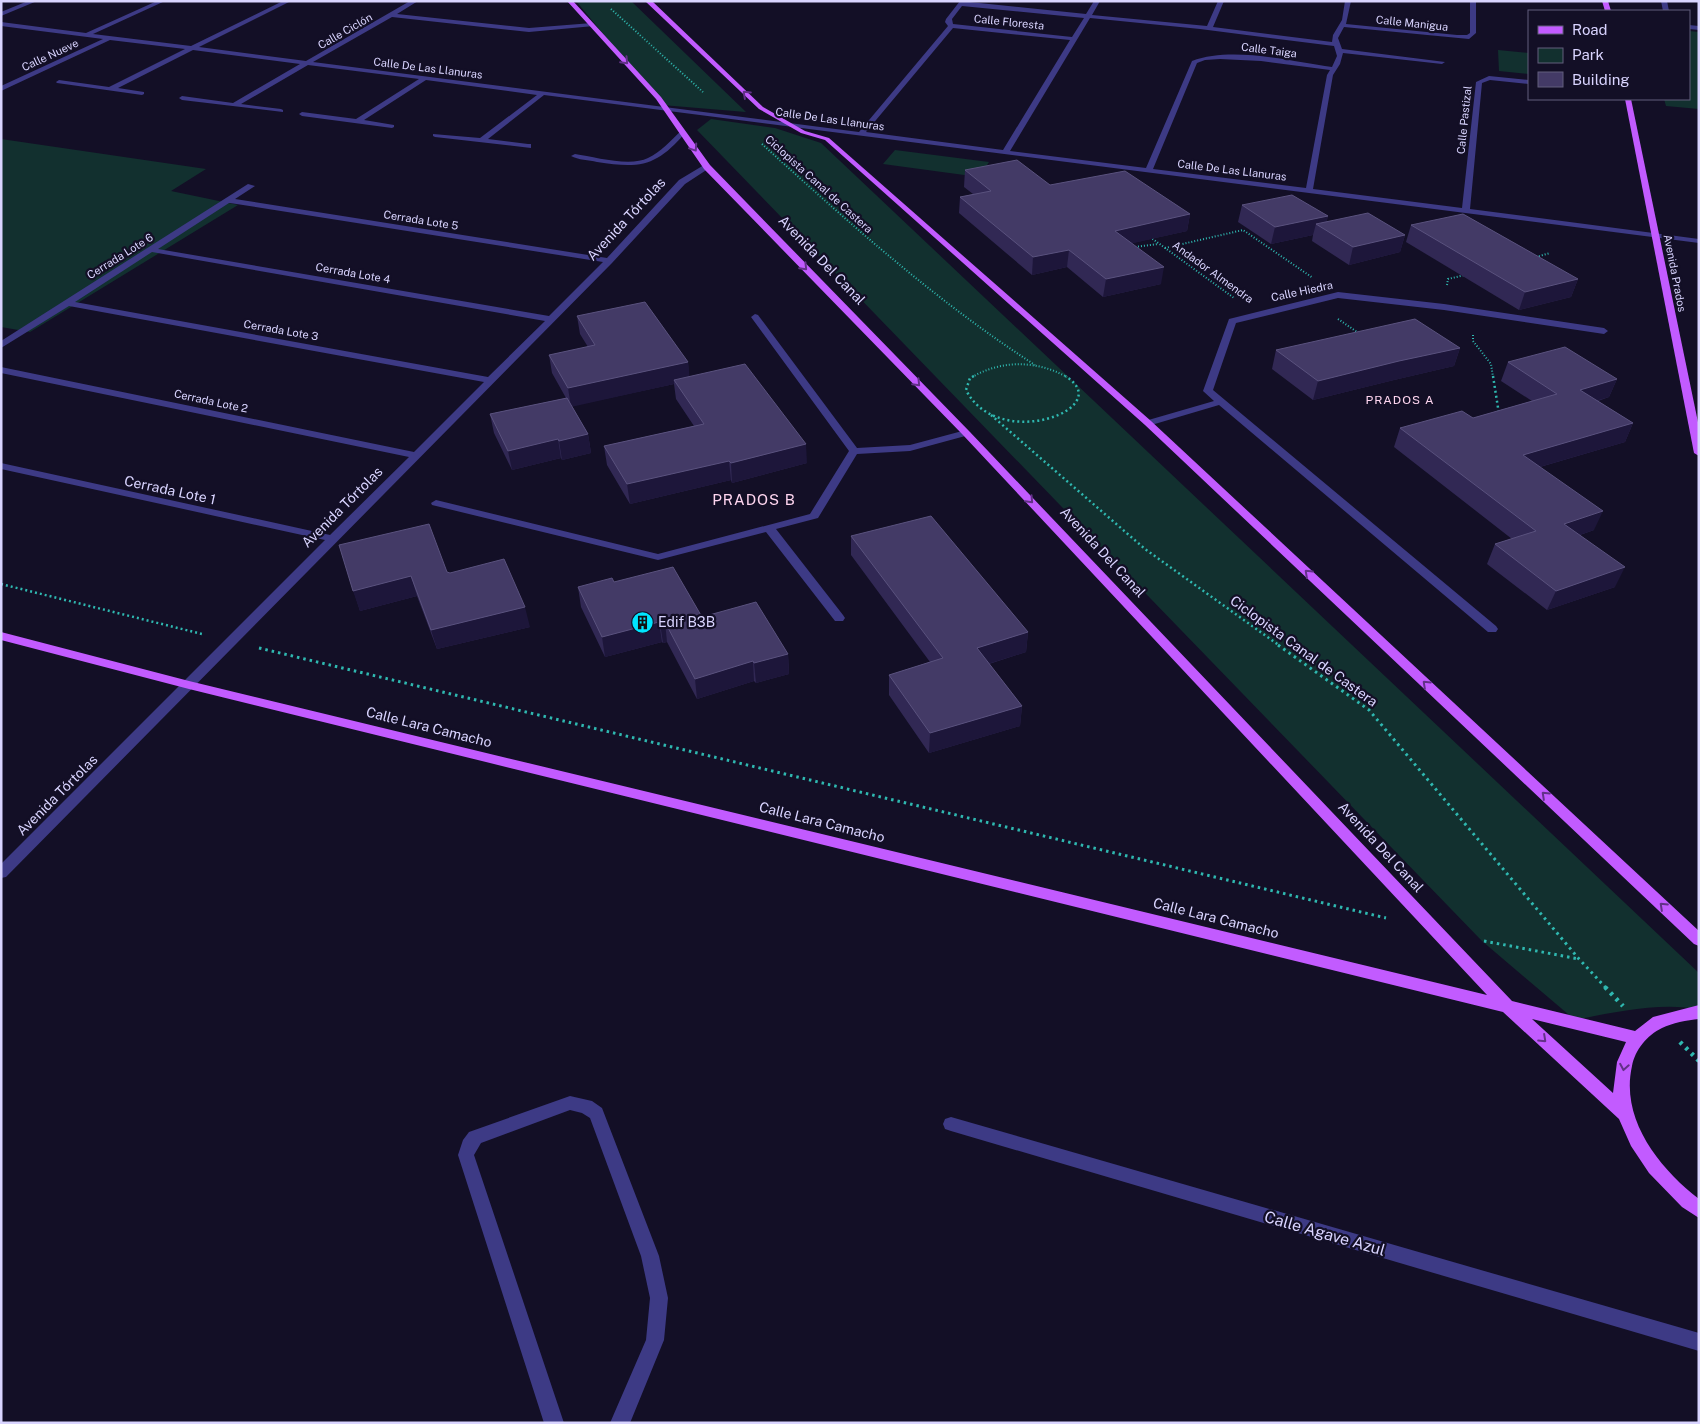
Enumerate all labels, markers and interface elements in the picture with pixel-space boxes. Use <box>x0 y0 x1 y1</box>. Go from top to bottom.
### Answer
legend <box>1528 10 1690 100</box>
street label: Calle Ciclón <box>316 11 374 51</box>
street label: Calle Floresta <box>973 12 1045 32</box>
street label: Calle Manigua <box>1375 13 1449 33</box>
text: Road <box>1572 21 1608 38</box>
street label: Calle Nueve <box>20 37 80 73</box>
street label: Calle Taiga <box>1240 41 1298 59</box>
text: Park <box>1572 46 1604 63</box>
street label: Calle De Las Llanuras <box>373 55 484 81</box>
one-way arrow <box>619 55 628 64</box>
text: Building <box>1572 71 1630 88</box>
street label: Calle Pastizal <box>1454 85 1474 155</box>
one-way arrow <box>742 91 751 100</box>
street label: Calle De Las Llanuras <box>775 105 886 133</box>
street label: Ciclopista Canal de Castera <box>763 133 875 235</box>
one-way arrow <box>688 142 697 151</box>
street label: Calle De Las Llanuras <box>1177 157 1288 183</box>
street label: Avenida Tórtolas <box>583 174 669 264</box>
street label: Cerrada Lote 5 <box>383 208 459 232</box>
street label: Avenida Del Canal <box>775 212 869 308</box>
street label: Cerrada Lote 6 <box>85 231 155 281</box>
street label: Avenida Prados <box>1662 233 1688 313</box>
street label: Andador Almendra <box>1170 239 1256 305</box>
street label: Cerrada Lote 4 <box>315 261 391 285</box>
one-way arrow <box>798 261 807 270</box>
street label: Calle Hiedra <box>1270 279 1334 303</box>
street label: Cerrada Lote 3 <box>243 318 319 342</box>
one-way arrow <box>912 377 921 386</box>
street label: Cerrada Lote 2 <box>173 387 249 415</box>
district label: PRADOS A <box>1366 393 1434 407</box>
street label: Avenida Tórtolas <box>298 463 386 551</box>
street label: Cerrada Lote 1 <box>123 472 217 508</box>
district label: PRADOS B <box>712 491 796 508</box>
one-way arrow <box>1024 495 1033 504</box>
street label: Avenida Del Canal <box>1057 504 1149 600</box>
one-way arrow <box>1304 570 1313 579</box>
street label: Ciclopista Canal de Castera <box>1227 592 1381 710</box>
building icon: Edif B3B <box>630 610 654 634</box>
place label: Edif B3B <box>658 614 715 630</box>
one-way arrow <box>1423 681 1432 690</box>
street label: Calle Lara Camacho <box>364 704 494 750</box>
street label: Avenida Tórtolas <box>13 751 101 839</box>
one-way arrow <box>1541 792 1550 801</box>
street label: Calle Lara Camacho <box>757 799 887 845</box>
street label: Avenida Del Canal <box>1335 799 1427 895</box>
street label: Calle Lara Camacho <box>1151 895 1281 941</box>
one-way arrow <box>1660 903 1669 912</box>
one-way arrow <box>1538 1033 1547 1042</box>
one-way arrow <box>1619 1063 1629 1072</box>
street label: Calle Agave Azul <box>1262 1207 1388 1260</box>

